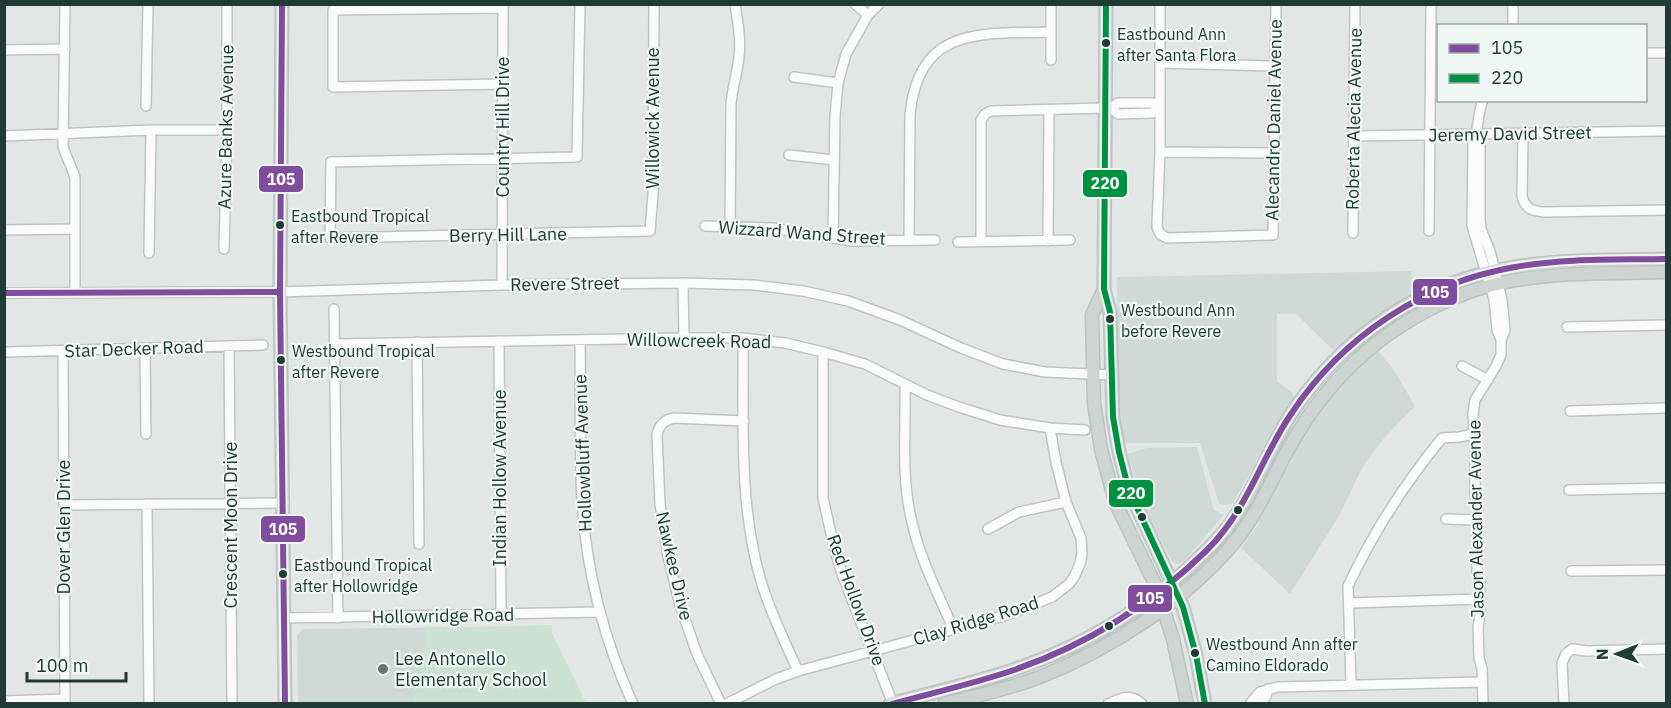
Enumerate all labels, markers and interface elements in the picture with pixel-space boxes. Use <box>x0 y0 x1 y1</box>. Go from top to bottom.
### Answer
street label: Alecandro Daniel Avenue <box>1260 19 1287 221</box>
place label: Eastbound Ann after Santa Flora <box>1117 24 1237 65</box>
legend <box>1437 24 1647 102</box>
street label: Roberta Alecia Avenue <box>1340 28 1367 210</box>
text: 105 <box>1491 36 1523 59</box>
marker: Eastbound Ann after Santa Flora <box>1100 37 1112 49</box>
street label: Azure Banks Avenue <box>213 44 238 210</box>
street label: Willowick Avenue <box>641 47 664 189</box>
street label: Country Hill Drive <box>491 56 514 198</box>
text: 220 <box>1491 66 1523 89</box>
street label: Jeremy David Street <box>1428 121 1592 146</box>
line badge: 105 <box>258 165 304 193</box>
text: 105 <box>267 169 296 189</box>
line badge: 220 <box>1082 169 1128 198</box>
text: 220 <box>1091 173 1120 193</box>
place label: Eastbound Tropical after Revere <box>291 206 429 247</box>
street label: Wizzard Wand Street <box>718 215 887 250</box>
marker: Eastbound Tropical after Revere <box>274 219 286 231</box>
street label: Berry Hill Lane <box>449 222 567 247</box>
street label: Revere Street <box>510 271 620 296</box>
line badge: 105 <box>1412 278 1458 306</box>
text: 105 <box>1421 282 1450 302</box>
place label: Westbound Ann before Revere <box>1121 300 1235 341</box>
marker: Westbound Ann before Revere <box>1104 313 1116 325</box>
street label: Willowcreek Road <box>627 328 771 353</box>
street label: Star Decker Road <box>64 335 204 362</box>
place label: Westbound Tropical after Revere <box>292 341 435 382</box>
marker: Westbound Tropical after Revere <box>275 354 287 366</box>
street label: Hollowbluff Avenue <box>568 374 597 532</box>
street label: Indian Hollow Avenue <box>488 389 511 567</box>
street label: Jason Alexander Avenue <box>1462 419 1489 618</box>
street label: Crescent Moon Drive <box>219 441 242 609</box>
street label: Dover Glen Drive <box>52 459 75 595</box>
line badge: 220 <box>1108 479 1154 508</box>
text: 220 <box>1117 483 1146 503</box>
unlabelled marker <box>1232 504 1244 516</box>
street label: Nawkee Drive <box>651 509 698 623</box>
unlabelled marker <box>1136 511 1148 523</box>
line badge: 105 <box>260 515 306 543</box>
text: 105 <box>269 519 298 539</box>
street label: Red Hollow Drive <box>822 531 891 669</box>
place label: Eastbound Tropical after Hollowridge <box>294 555 432 596</box>
marker: Eastbound Tropical after Hollowridge <box>277 568 289 580</box>
line badge: 105 <box>1127 584 1173 613</box>
text: 105 <box>1136 588 1165 608</box>
street label: Clay Ridge Road <box>910 590 1041 651</box>
street label: Hollowridge Road <box>371 603 515 628</box>
unlabelled marker <box>1103 620 1115 632</box>
north arrow <box>1587 624 1647 684</box>
place label: Westbound Ann after Camino Eldorado <box>1206 634 1358 675</box>
scale bar <box>27 645 126 683</box>
place label: Lee Antonello Elementary School <box>395 647 547 691</box>
marker: Westbound Ann after Camino Eldorado <box>1189 647 1201 659</box>
text: N <box>1592 648 1612 660</box>
text: 100 m <box>36 654 88 677</box>
marker: Lee Antonello Elementary School <box>376 662 390 676</box>

